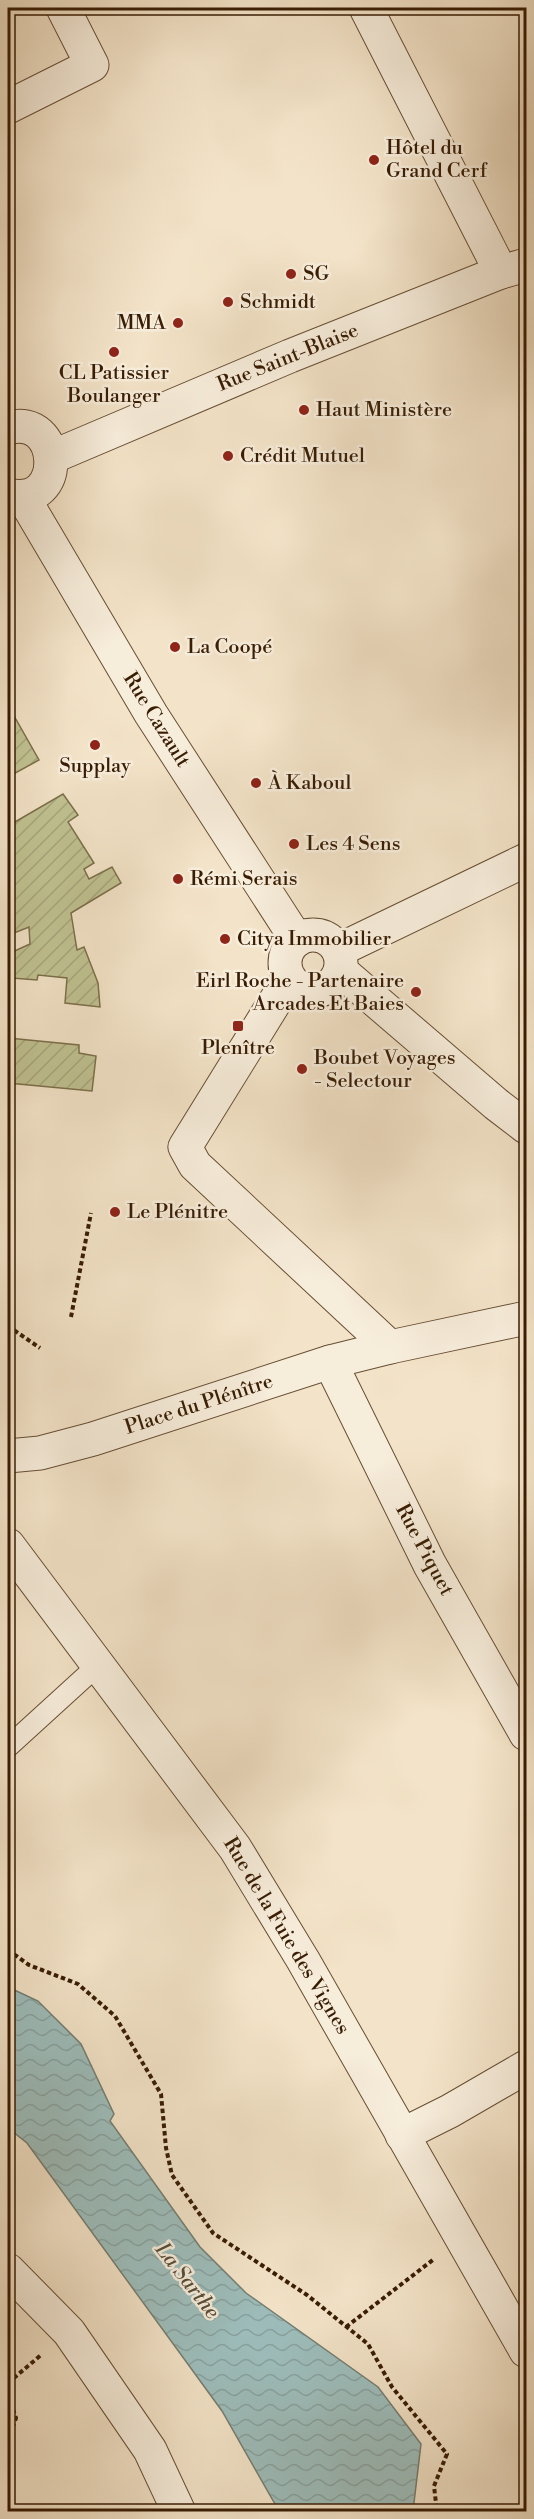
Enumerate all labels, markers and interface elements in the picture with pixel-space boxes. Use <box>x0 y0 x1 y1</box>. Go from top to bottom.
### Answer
place label: Hôtel du Grand Cerf <box>386 136 488 184</box>
marker: Hôtel du Grand Cerf <box>367 153 381 167</box>
place label: SG <box>303 262 329 287</box>
marker: SG <box>284 267 298 281</box>
place label: Schmidt <box>240 290 316 315</box>
marker: Schmidt <box>221 295 235 309</box>
place label: MMA <box>117 311 167 336</box>
marker: MMA <box>171 316 185 330</box>
street label: Rue Saint-Blaise <box>214 318 362 398</box>
marker: CL Patissier Boulanger <box>107 345 121 359</box>
place label: CL Patissier Boulanger <box>59 361 170 409</box>
place label: Haut Ministère <box>316 398 452 423</box>
marker: Haut Ministère <box>297 403 311 417</box>
place label: Crédit Mutuel <box>240 444 365 469</box>
marker: Crédit Mutuel <box>221 449 235 463</box>
place label: La Coopé <box>187 635 272 660</box>
marker: La Coopé <box>168 640 182 654</box>
street label: Rue Cazault <box>117 668 195 772</box>
marker: Supplay <box>88 738 102 752</box>
place label: Supplay <box>59 754 131 779</box>
place label: À Kaboul <box>267 770 351 796</box>
marker: À Kaboul <box>249 776 263 790</box>
place label: Les 4 Sens <box>306 832 401 857</box>
marker: Les 4 Sens <box>287 837 301 851</box>
place label: Rémi Serais <box>190 867 298 892</box>
marker: Rémi Serais <box>171 872 185 886</box>
place label: Citya Immobilier <box>237 927 392 952</box>
marker: Citya Immobilier <box>218 932 232 946</box>
place label: Eirl Roche - Partenaire Arcades Et Baies <box>196 969 404 1017</box>
marker: Eirl Roche - Partenaire Arcades Et Baies <box>409 985 423 999</box>
marker: Plenître <box>231 1019 245 1033</box>
place label: Plenître <box>201 1036 275 1061</box>
place label: Boubet Voyages - Selectour <box>313 1046 456 1094</box>
marker: Boubet Voyages - Selectour <box>295 1062 309 1076</box>
place label: Le Plénitre <box>127 1200 228 1225</box>
marker: Le Plénitre <box>108 1205 122 1219</box>
street label: Place du Plénître <box>122 1369 276 1441</box>
street label: Rue Piquet <box>389 1500 459 1600</box>
street label: Rue de la Fuie des Vignes <box>217 1833 355 2039</box>
water label: La Sarthe <box>149 2237 225 2324</box>

